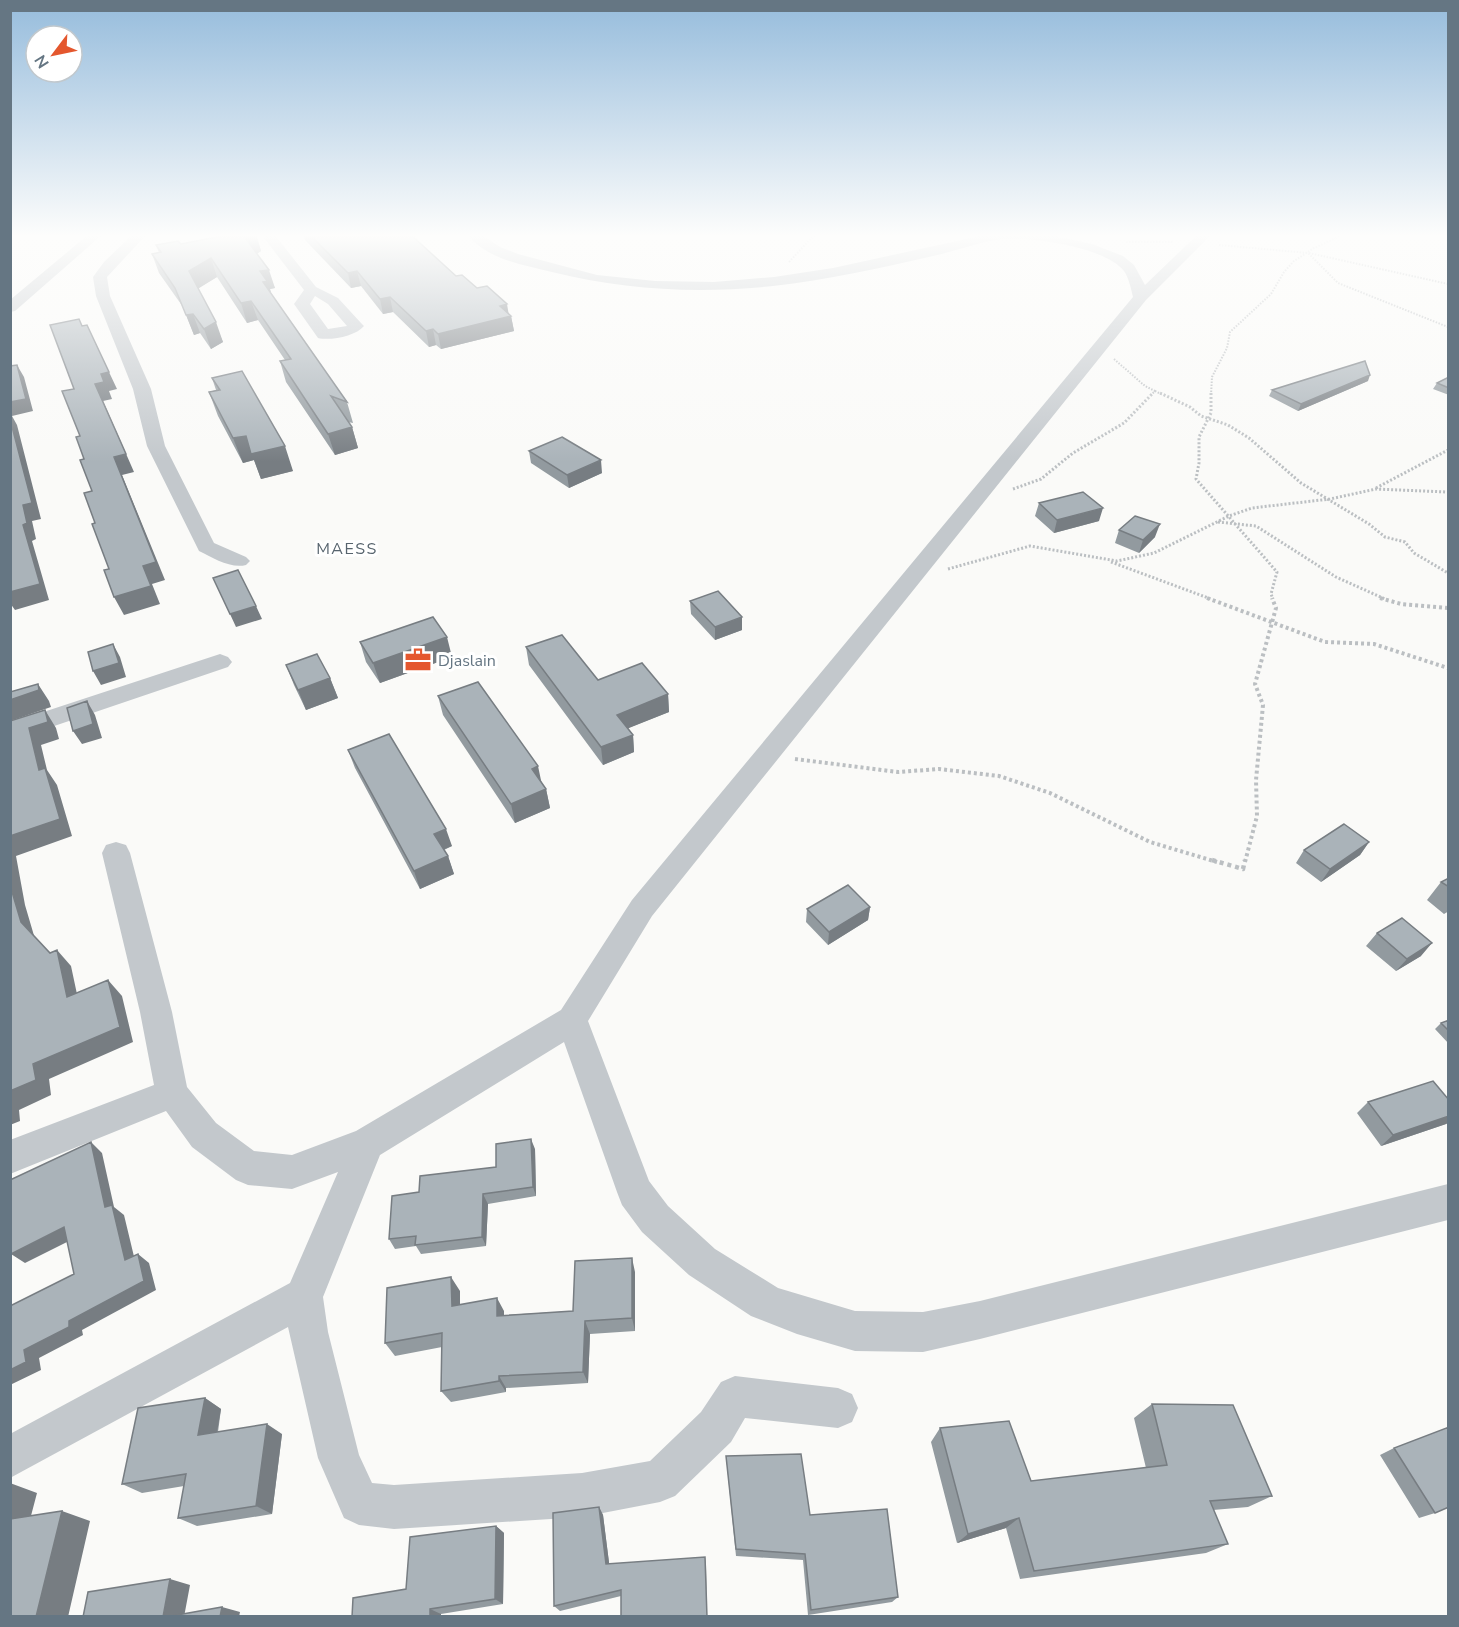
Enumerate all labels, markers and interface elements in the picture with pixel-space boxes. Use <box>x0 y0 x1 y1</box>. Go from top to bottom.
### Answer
north arrow <box>24 24 84 84</box>
text: N <box>30 51 55 72</box>
district label: MAESS <box>316 538 378 560</box>
office icon: Djaslain <box>403 645 433 675</box>
place label: Djaslain <box>438 650 496 672</box>

